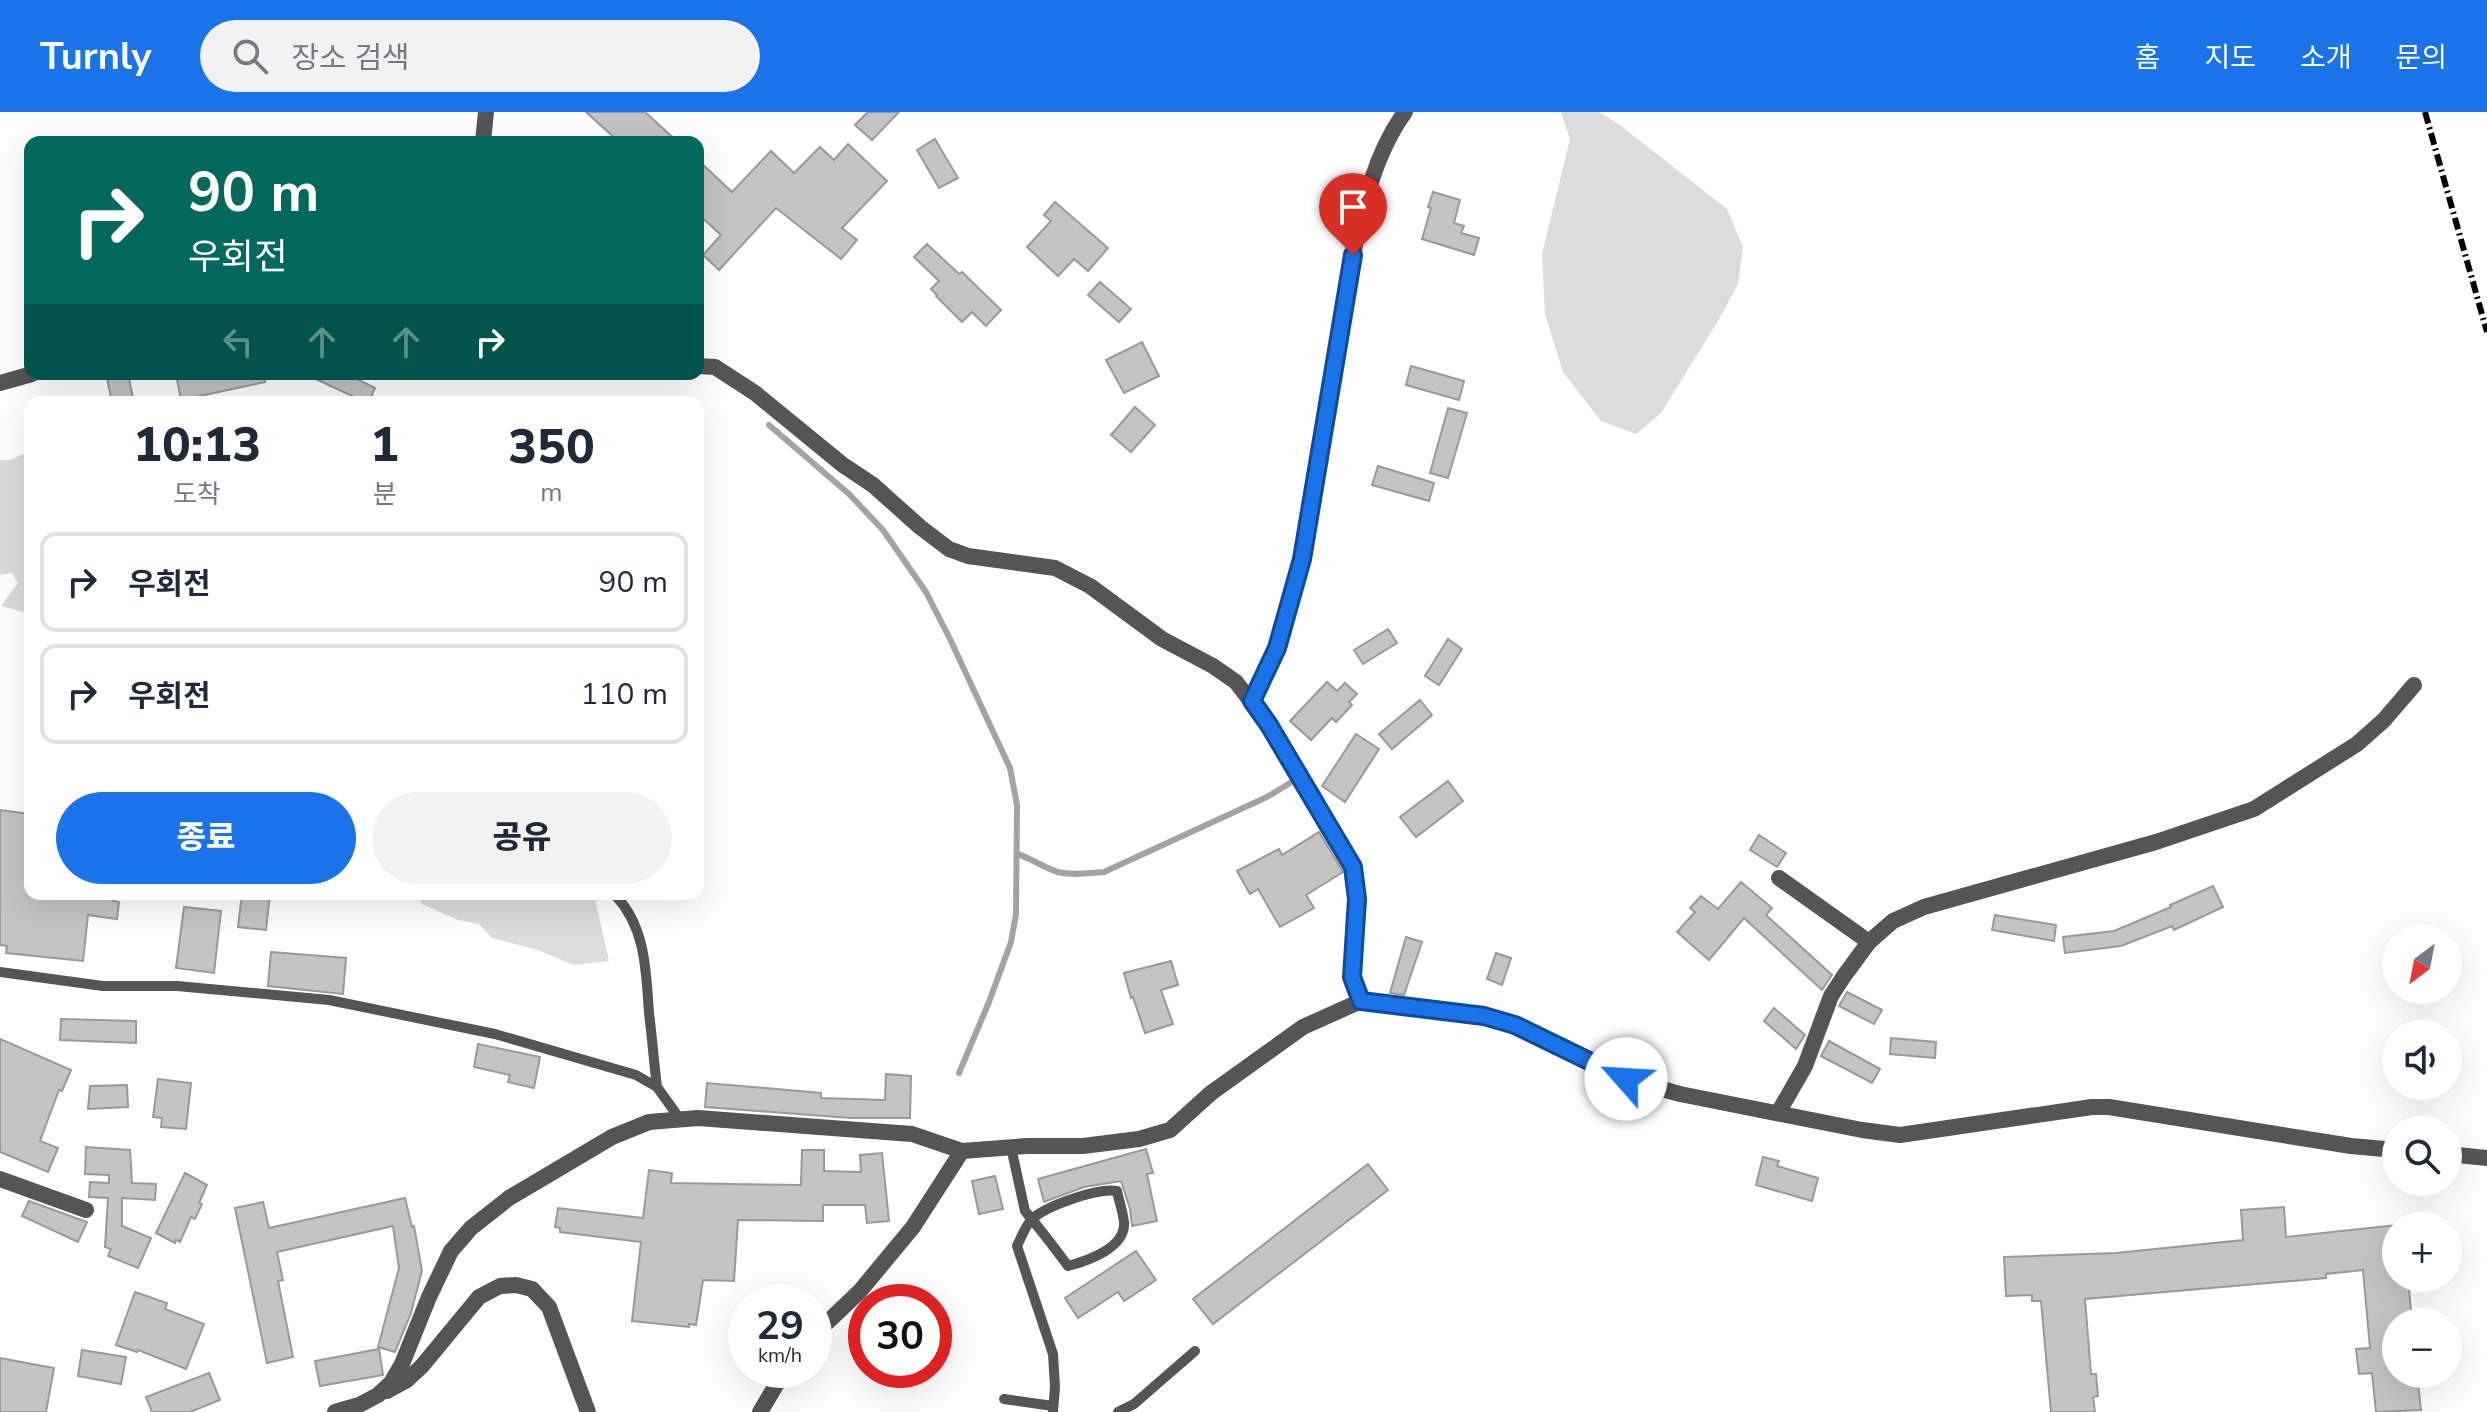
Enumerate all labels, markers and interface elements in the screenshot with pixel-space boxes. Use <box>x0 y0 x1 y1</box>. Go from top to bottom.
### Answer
search box <box>200 20 760 92</box>
text: Turnly <box>40 31 152 82</box>
icon: search <box>228 34 272 78</box>
text: 장소 검색 <box>292 38 410 79</box>
text: 홈 <box>2135 39 2160 77</box>
text: 지도 <box>2204 39 2256 77</box>
text: 소개 <box>2300 39 2351 77</box>
text: 문의 <box>2395 39 2447 77</box>
text: 90 m <box>188 154 319 231</box>
icon: right <box>56 168 160 272</box>
pin <box>1319 173 1387 255</box>
icon: arrive <box>1331 185 1375 229</box>
text: 우회전 <box>188 233 287 282</box>
icon: left <box>216 320 260 364</box>
icon: ahead <box>300 320 344 364</box>
icon: ahead <box>384 320 428 364</box>
icon: right <box>468 320 512 364</box>
text: 10:13 <box>133 412 261 478</box>
text: 1 <box>370 412 399 478</box>
text: 350 <box>508 414 595 480</box>
text: m <box>540 475 563 510</box>
text: 도착 <box>173 477 221 512</box>
text: 분 <box>373 477 397 512</box>
icon: right <box>60 560 104 604</box>
text: 90 m <box>599 562 668 603</box>
text: 우회전 <box>128 564 211 605</box>
icon: right <box>60 672 104 716</box>
text: 110 m <box>581 674 668 715</box>
text: 우회전 <box>128 676 211 717</box>
button: 종료 <box>56 792 356 884</box>
button: 공유 <box>372 792 672 884</box>
north arrow <box>2382 924 2462 1004</box>
map controls <box>2382 924 2462 1388</box>
button: sound <box>2382 1020 2462 1100</box>
position arrow <box>1584 1037 1668 1121</box>
button: search <box>2382 1116 2462 1196</box>
button: + <box>2382 1212 2462 1292</box>
speed limit sign: 30 <box>848 1284 952 1388</box>
text: 29 <box>756 1299 804 1353</box>
button: − <box>2382 1308 2462 1388</box>
text: km/h <box>758 1342 802 1369</box>

